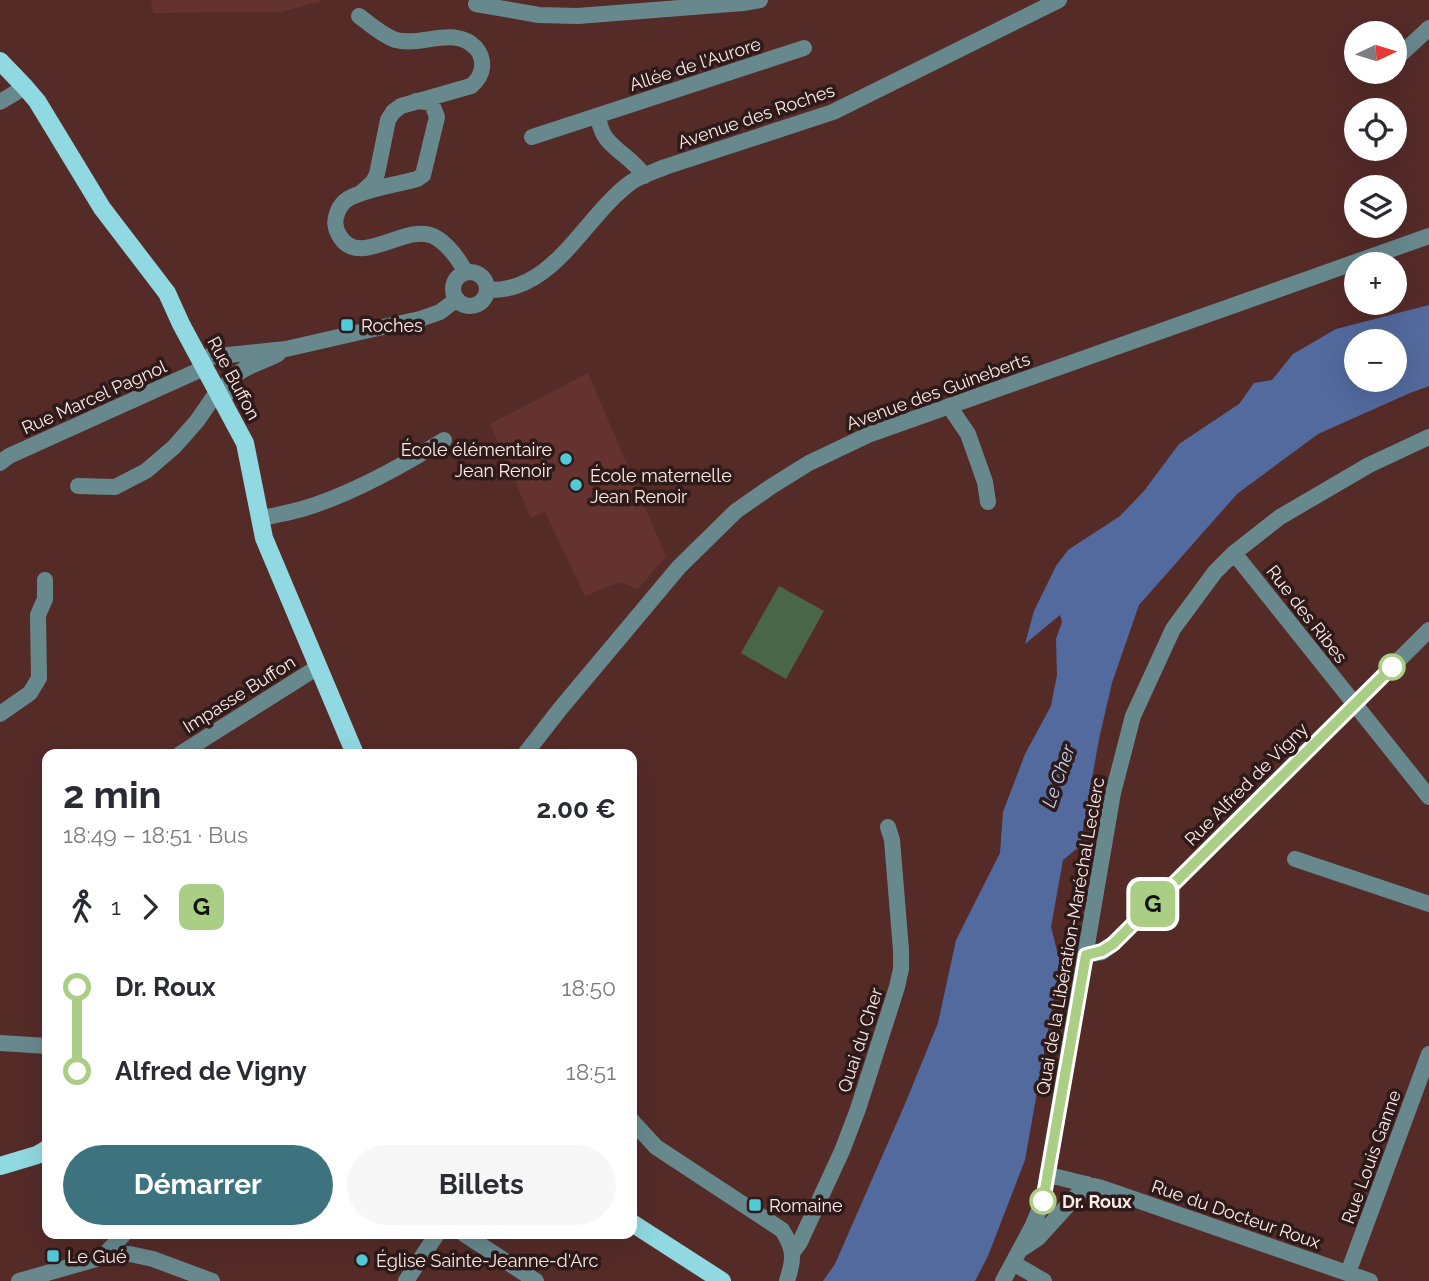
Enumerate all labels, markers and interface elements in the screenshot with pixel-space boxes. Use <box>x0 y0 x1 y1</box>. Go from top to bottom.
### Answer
north arrow <box>1344 21 1407 84</box>
map controls <box>1344 21 1407 392</box>
street label: Allée de l'Aurore <box>627 33 764 95</box>
street label: Avenue des Roches <box>675 79 838 153</box>
button: locate <box>1344 98 1407 161</box>
button: layers <box>1344 175 1407 238</box>
button: + <box>1344 252 1407 315</box>
place label: Roches <box>361 315 423 336</box>
marker: Roches <box>339 317 355 333</box>
button: − <box>1344 329 1407 392</box>
street label: Rue Buffon <box>203 333 265 423</box>
street label: Avenue des Guineberts <box>843 348 1033 434</box>
street label: Rue Marcel Pagnol <box>18 356 170 438</box>
place label: École élémentaire Jean Renoir <box>401 438 553 481</box>
marker: École élémentaire Jean Renoir <box>558 451 574 467</box>
place label: École maternelle Jean Renoir <box>590 464 732 507</box>
marker: École maternelle Jean Renoir <box>568 477 584 493</box>
street label: Rue des Ribes <box>1262 561 1352 667</box>
street label: Impasse Buffon <box>179 651 299 737</box>
unlabelled marker <box>1379 654 1405 680</box>
street label: Rue Alfred de Vigny <box>1180 718 1312 850</box>
water label: Le Cher <box>1037 740 1079 810</box>
text: 2 min <box>63 772 162 817</box>
street label: Quai de la Libération-Maréchal Leclerc <box>1032 775 1108 1097</box>
text: 2.00 € <box>537 794 616 824</box>
text: 18:49 – 18:51 · Bus <box>63 821 248 848</box>
line badge: G <box>1130 881 1176 927</box>
icon: walk <box>63 888 101 926</box>
icon: forward <box>131 888 169 926</box>
text: G <box>1144 889 1162 918</box>
text: G <box>193 892 210 921</box>
text: 1 <box>111 893 121 920</box>
text: Dr. Roux <box>115 972 216 1002</box>
text: 18:50 <box>562 974 616 1001</box>
street label: Quai du Cher <box>833 984 887 1095</box>
text: Alfred de Vigny <box>115 1056 307 1086</box>
text: 18:51 <box>566 1058 616 1085</box>
street label: Rue Louis Ganne <box>1337 1087 1405 1227</box>
button: Démarrer <box>63 1145 333 1225</box>
button: Billets <box>347 1145 616 1225</box>
street label: Rue du Docteur Roux <box>1149 1175 1323 1253</box>
marker: Dr. Roux <box>1030 1188 1056 1214</box>
place label: Dr. Roux <box>1062 1191 1132 1212</box>
place label: Romaine <box>769 1195 843 1216</box>
marker: Romaine <box>747 1197 763 1213</box>
place label: Le Gué <box>67 1246 127 1267</box>
marker: Le Gué <box>45 1248 61 1264</box>
place label: Église Sainte-Jeanne-d'Arc <box>376 1249 598 1271</box>
marker: Église Sainte-Jeanne-d'Arc <box>354 1252 370 1268</box>

